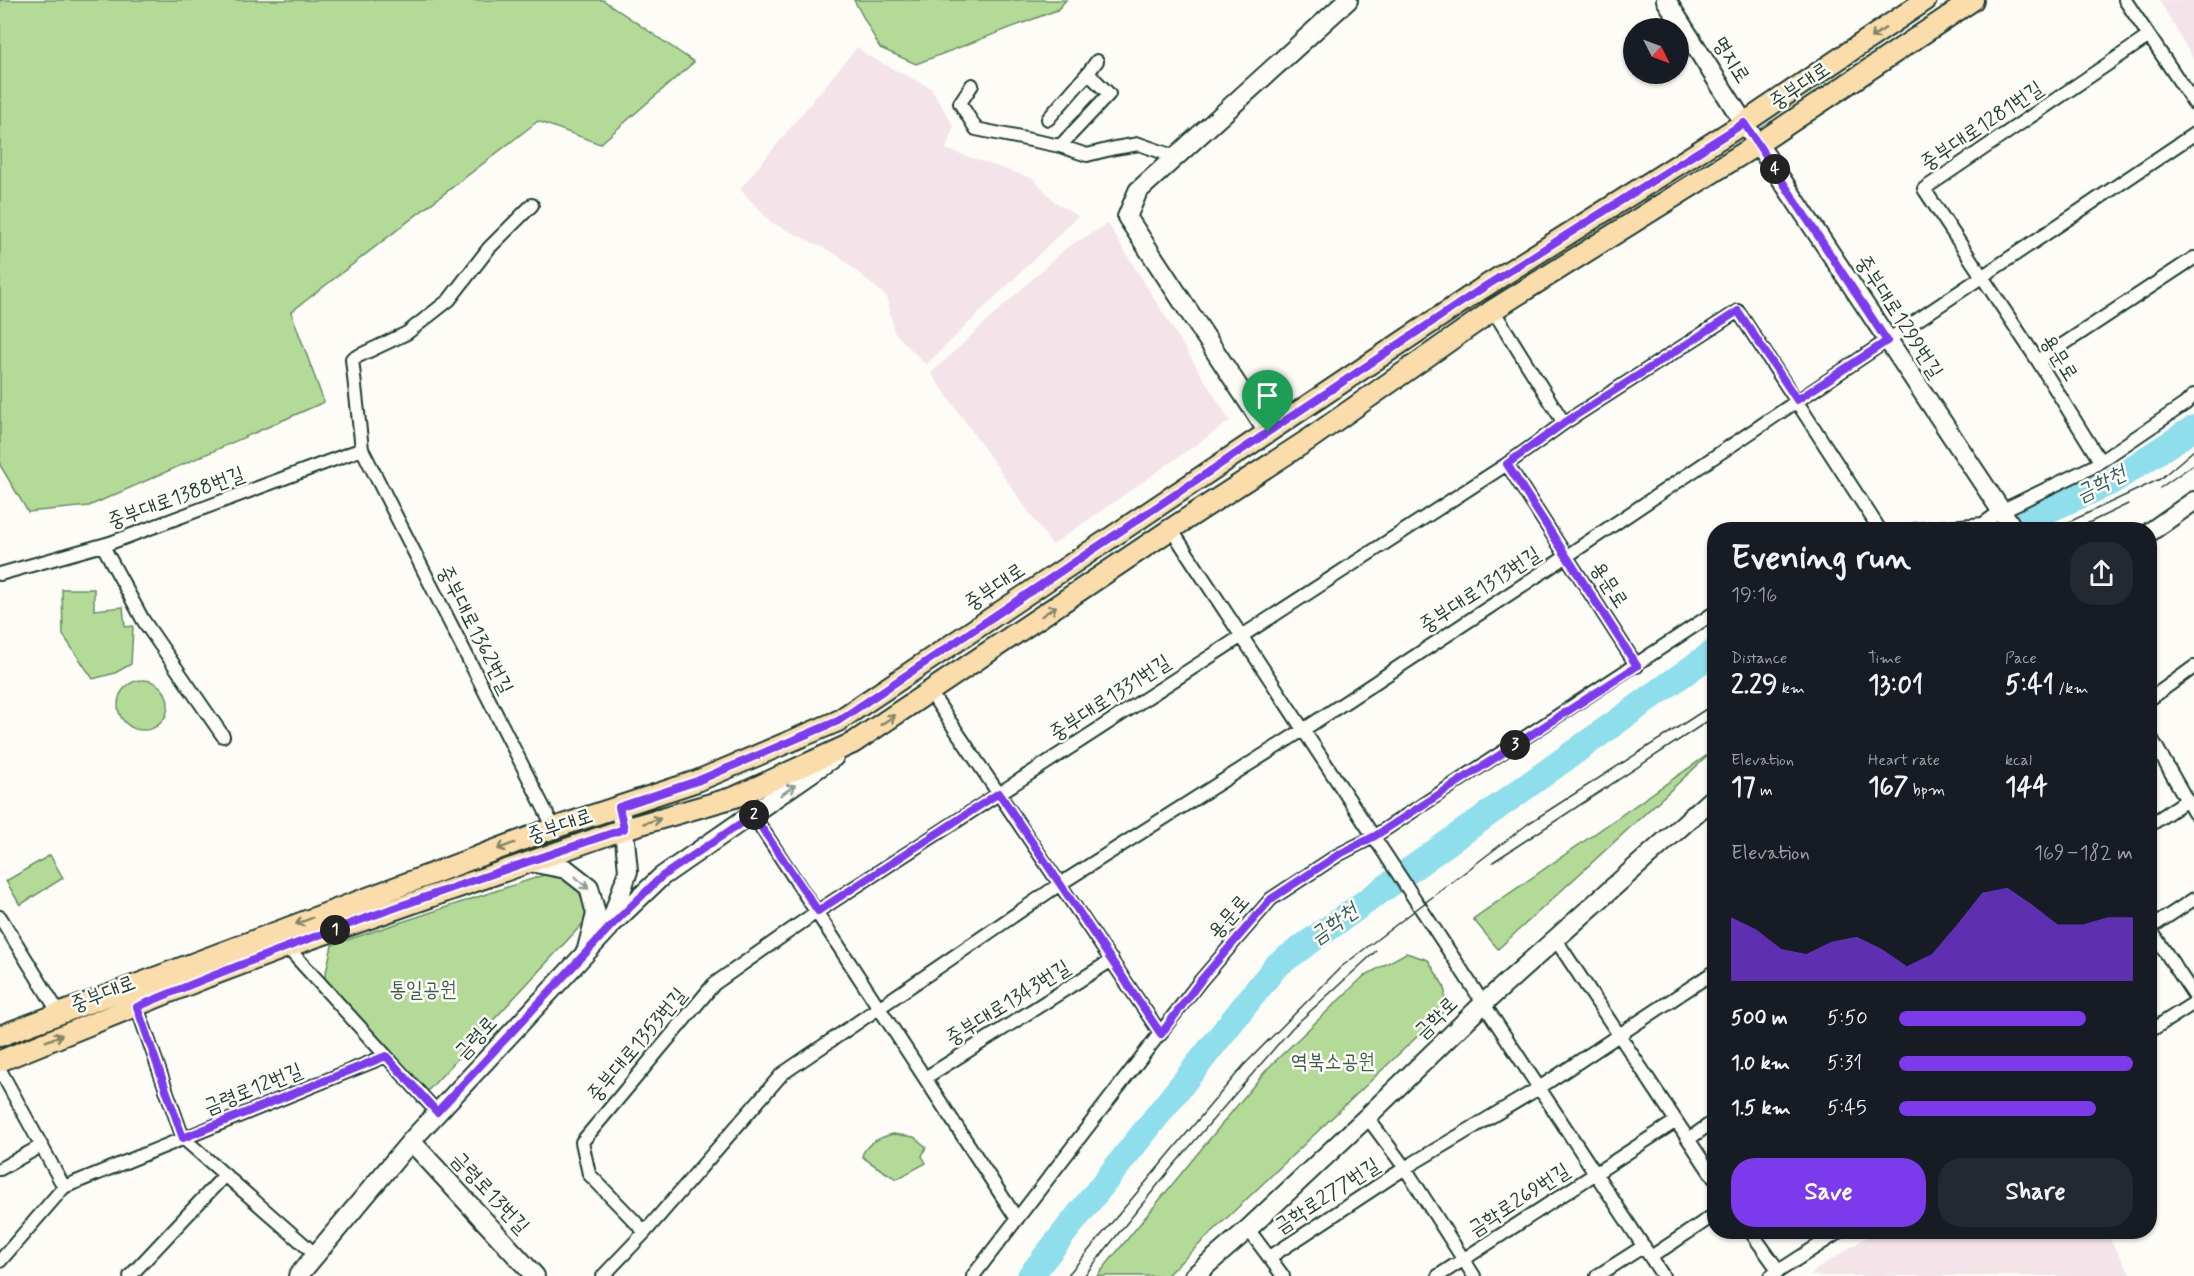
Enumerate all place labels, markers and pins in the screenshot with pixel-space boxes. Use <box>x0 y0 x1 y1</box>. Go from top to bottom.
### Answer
pin: 4 <box>1760 154 1790 184</box>
pin <box>1242 370 1293 432</box>
pin: 3 <box>1500 730 1530 760</box>
pin: 2 <box>739 800 769 830</box>
pin: 1 <box>320 915 350 945</box>

